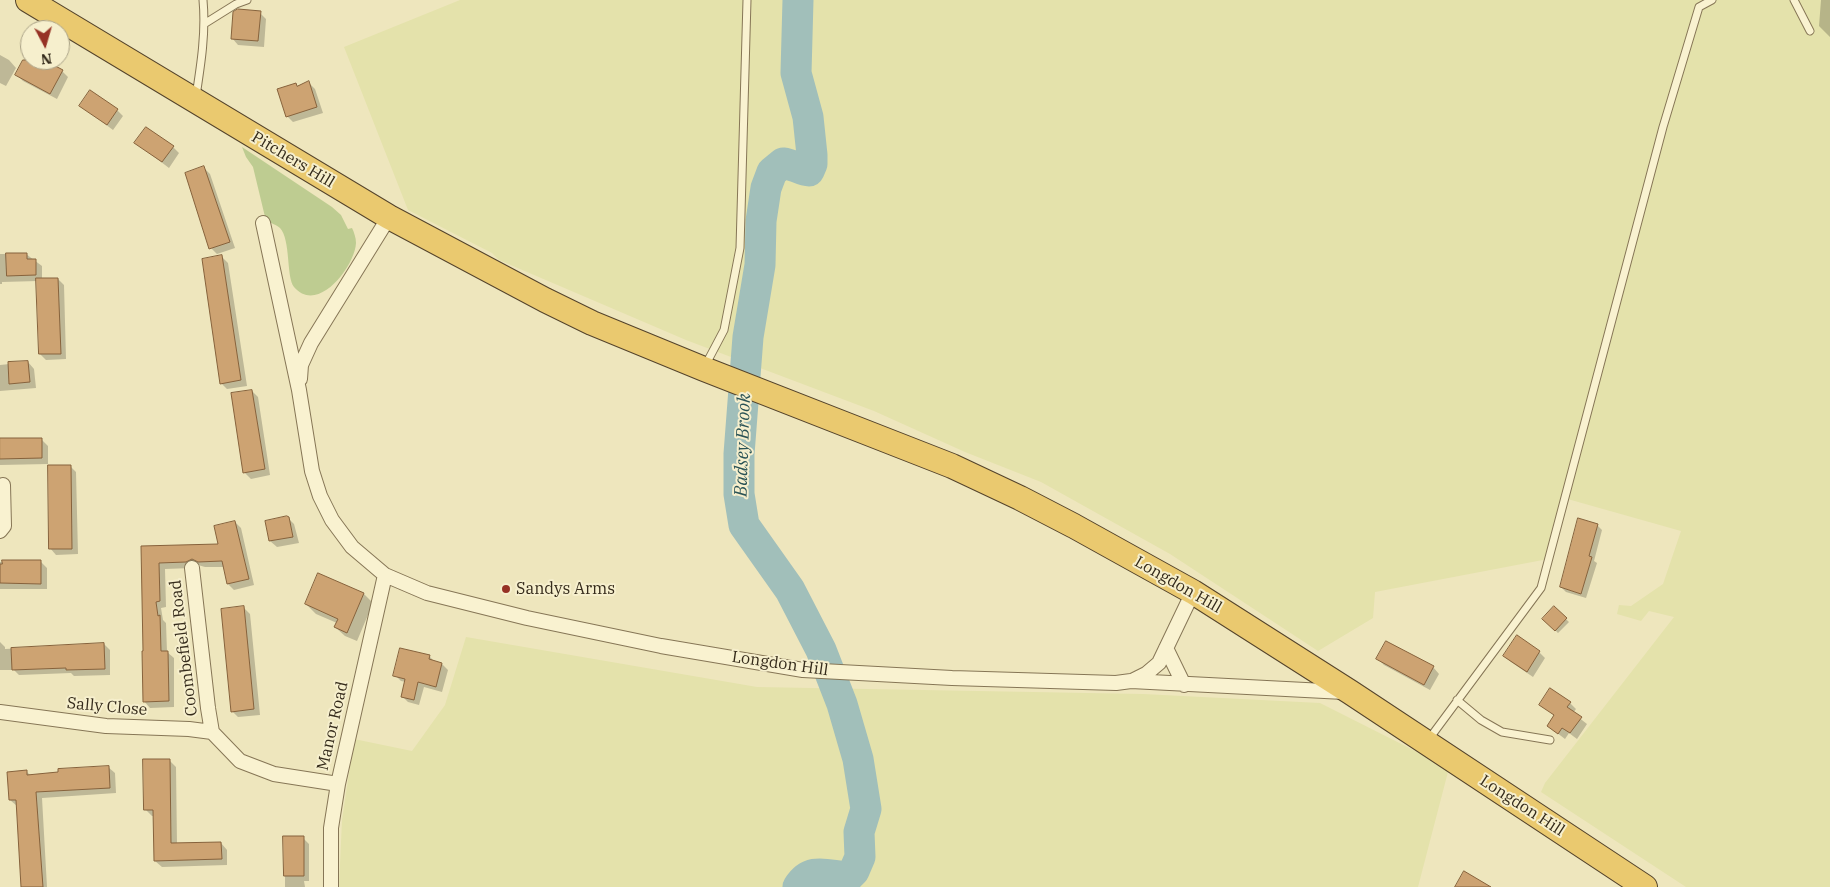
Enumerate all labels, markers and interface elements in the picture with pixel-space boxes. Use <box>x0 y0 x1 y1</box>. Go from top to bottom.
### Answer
north arrow <box>20 20 70 70</box>
text: N <box>40 49 53 68</box>
street label: Pitchers Hill <box>248 128 338 192</box>
water label: Badsey Brook <box>730 393 756 497</box>
street label: Longdon Hill <box>1131 552 1225 618</box>
street label: Coombefield Road <box>166 579 202 717</box>
place label: Sandys Arms <box>516 579 615 599</box>
marker: Sandys Arms <box>500 583 512 595</box>
street label: Longdon Hill <box>730 648 830 680</box>
street label: Manor Road <box>313 680 353 772</box>
street label: Sally Close <box>66 694 148 720</box>
street label: Longdon Hill <box>1476 771 1568 841</box>

